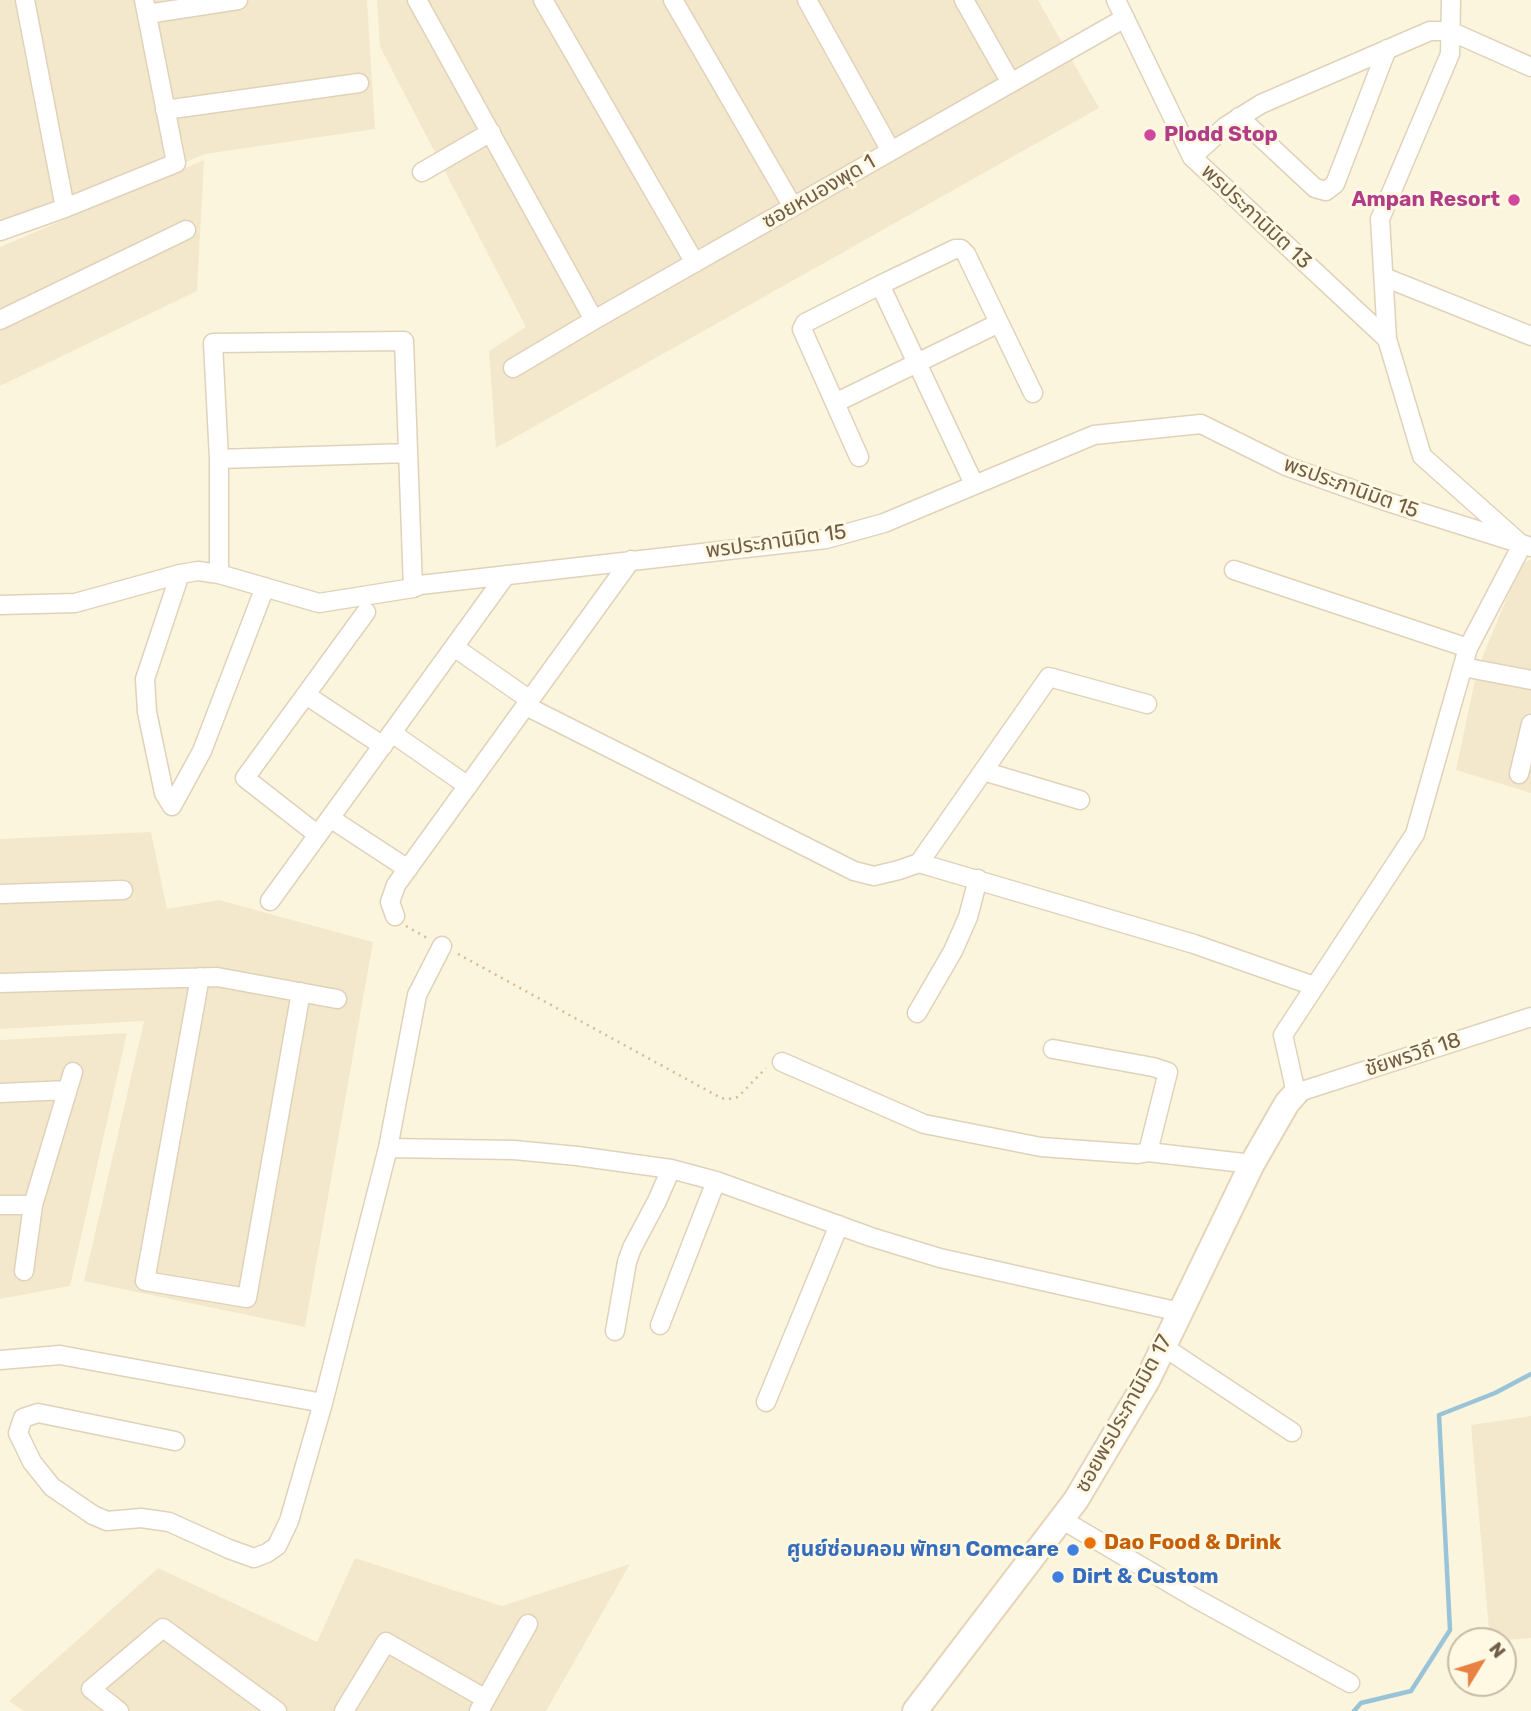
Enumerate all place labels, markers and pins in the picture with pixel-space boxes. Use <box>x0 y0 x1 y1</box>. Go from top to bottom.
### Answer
place label: Plodd Stop <box>1164 122 1278 148</box>
marker: Plodd Stop <box>1142 127 1158 143</box>
place label: Ampan Resort <box>1351 187 1500 213</box>
marker: Ampan Resort <box>1506 192 1522 208</box>
place label: Dao Food & Drink <box>1104 1530 1281 1556</box>
marker: Dao Food & Drink <box>1082 1535 1098 1551</box>
place label: ศูนย์ซ่อมคอม พัทยา Comcare <box>787 1537 1059 1563</box>
marker: ศูนย์ซ่อมคอม พัทยา Comcare <box>1065 1542 1081 1558</box>
place label: Dirt & Custom <box>1072 1564 1219 1590</box>
marker: Dirt & Custom <box>1050 1569 1066 1585</box>

